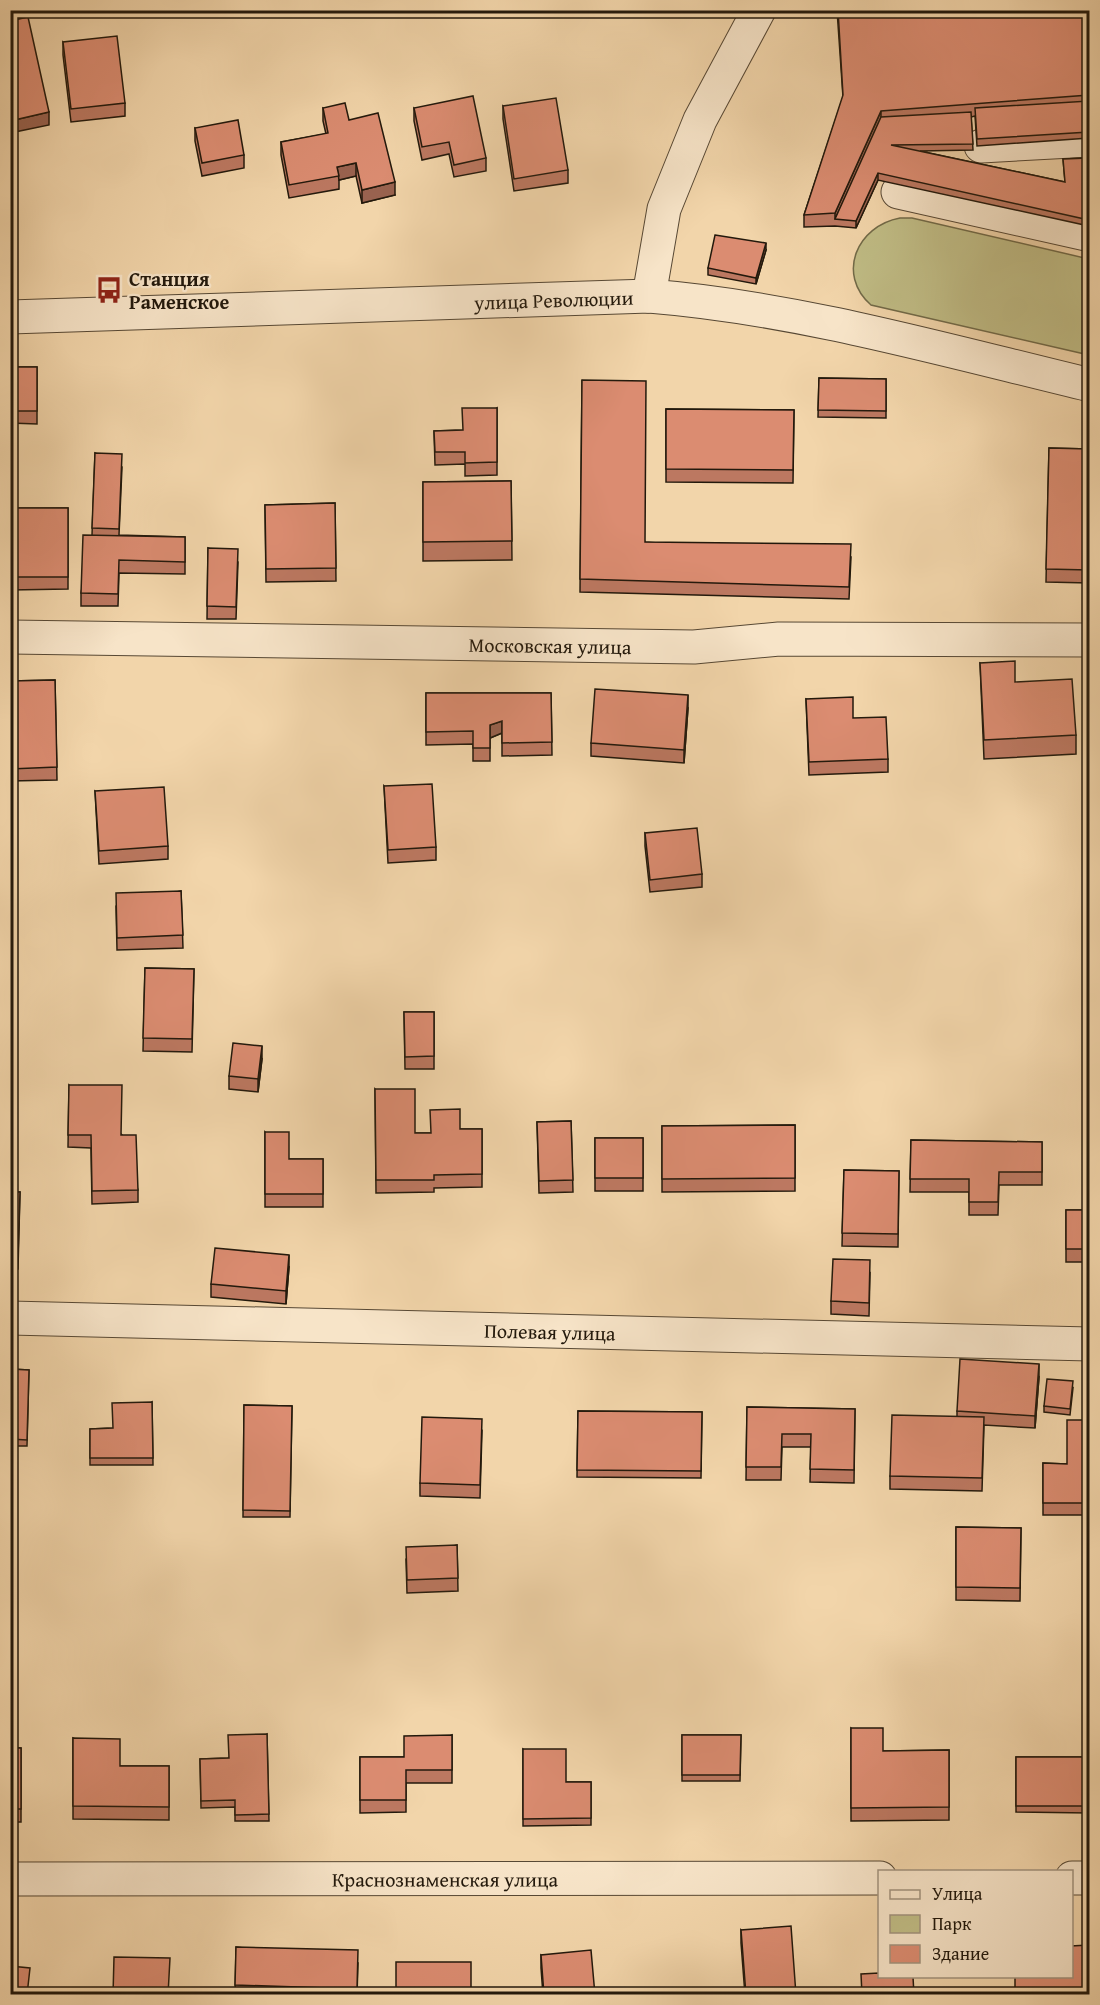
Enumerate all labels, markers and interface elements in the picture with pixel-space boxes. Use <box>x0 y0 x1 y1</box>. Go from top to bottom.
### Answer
place label: Станция Раменское <box>129 264 229 316</box>
bus stop icon: Станция Раменское <box>94 275 124 305</box>
street label: улица Революции <box>473 282 634 316</box>
street label: Московская улица <box>468 629 632 661</box>
street label: Полевая улица <box>484 1315 616 1347</box>
street label: Краснознаменская улица <box>332 1864 558 1893</box>
legend <box>878 1870 1073 1978</box>
text: Улица <box>932 1880 983 1907</box>
text: Парк <box>932 1910 972 1937</box>
text: Здание <box>932 1940 989 1967</box>

